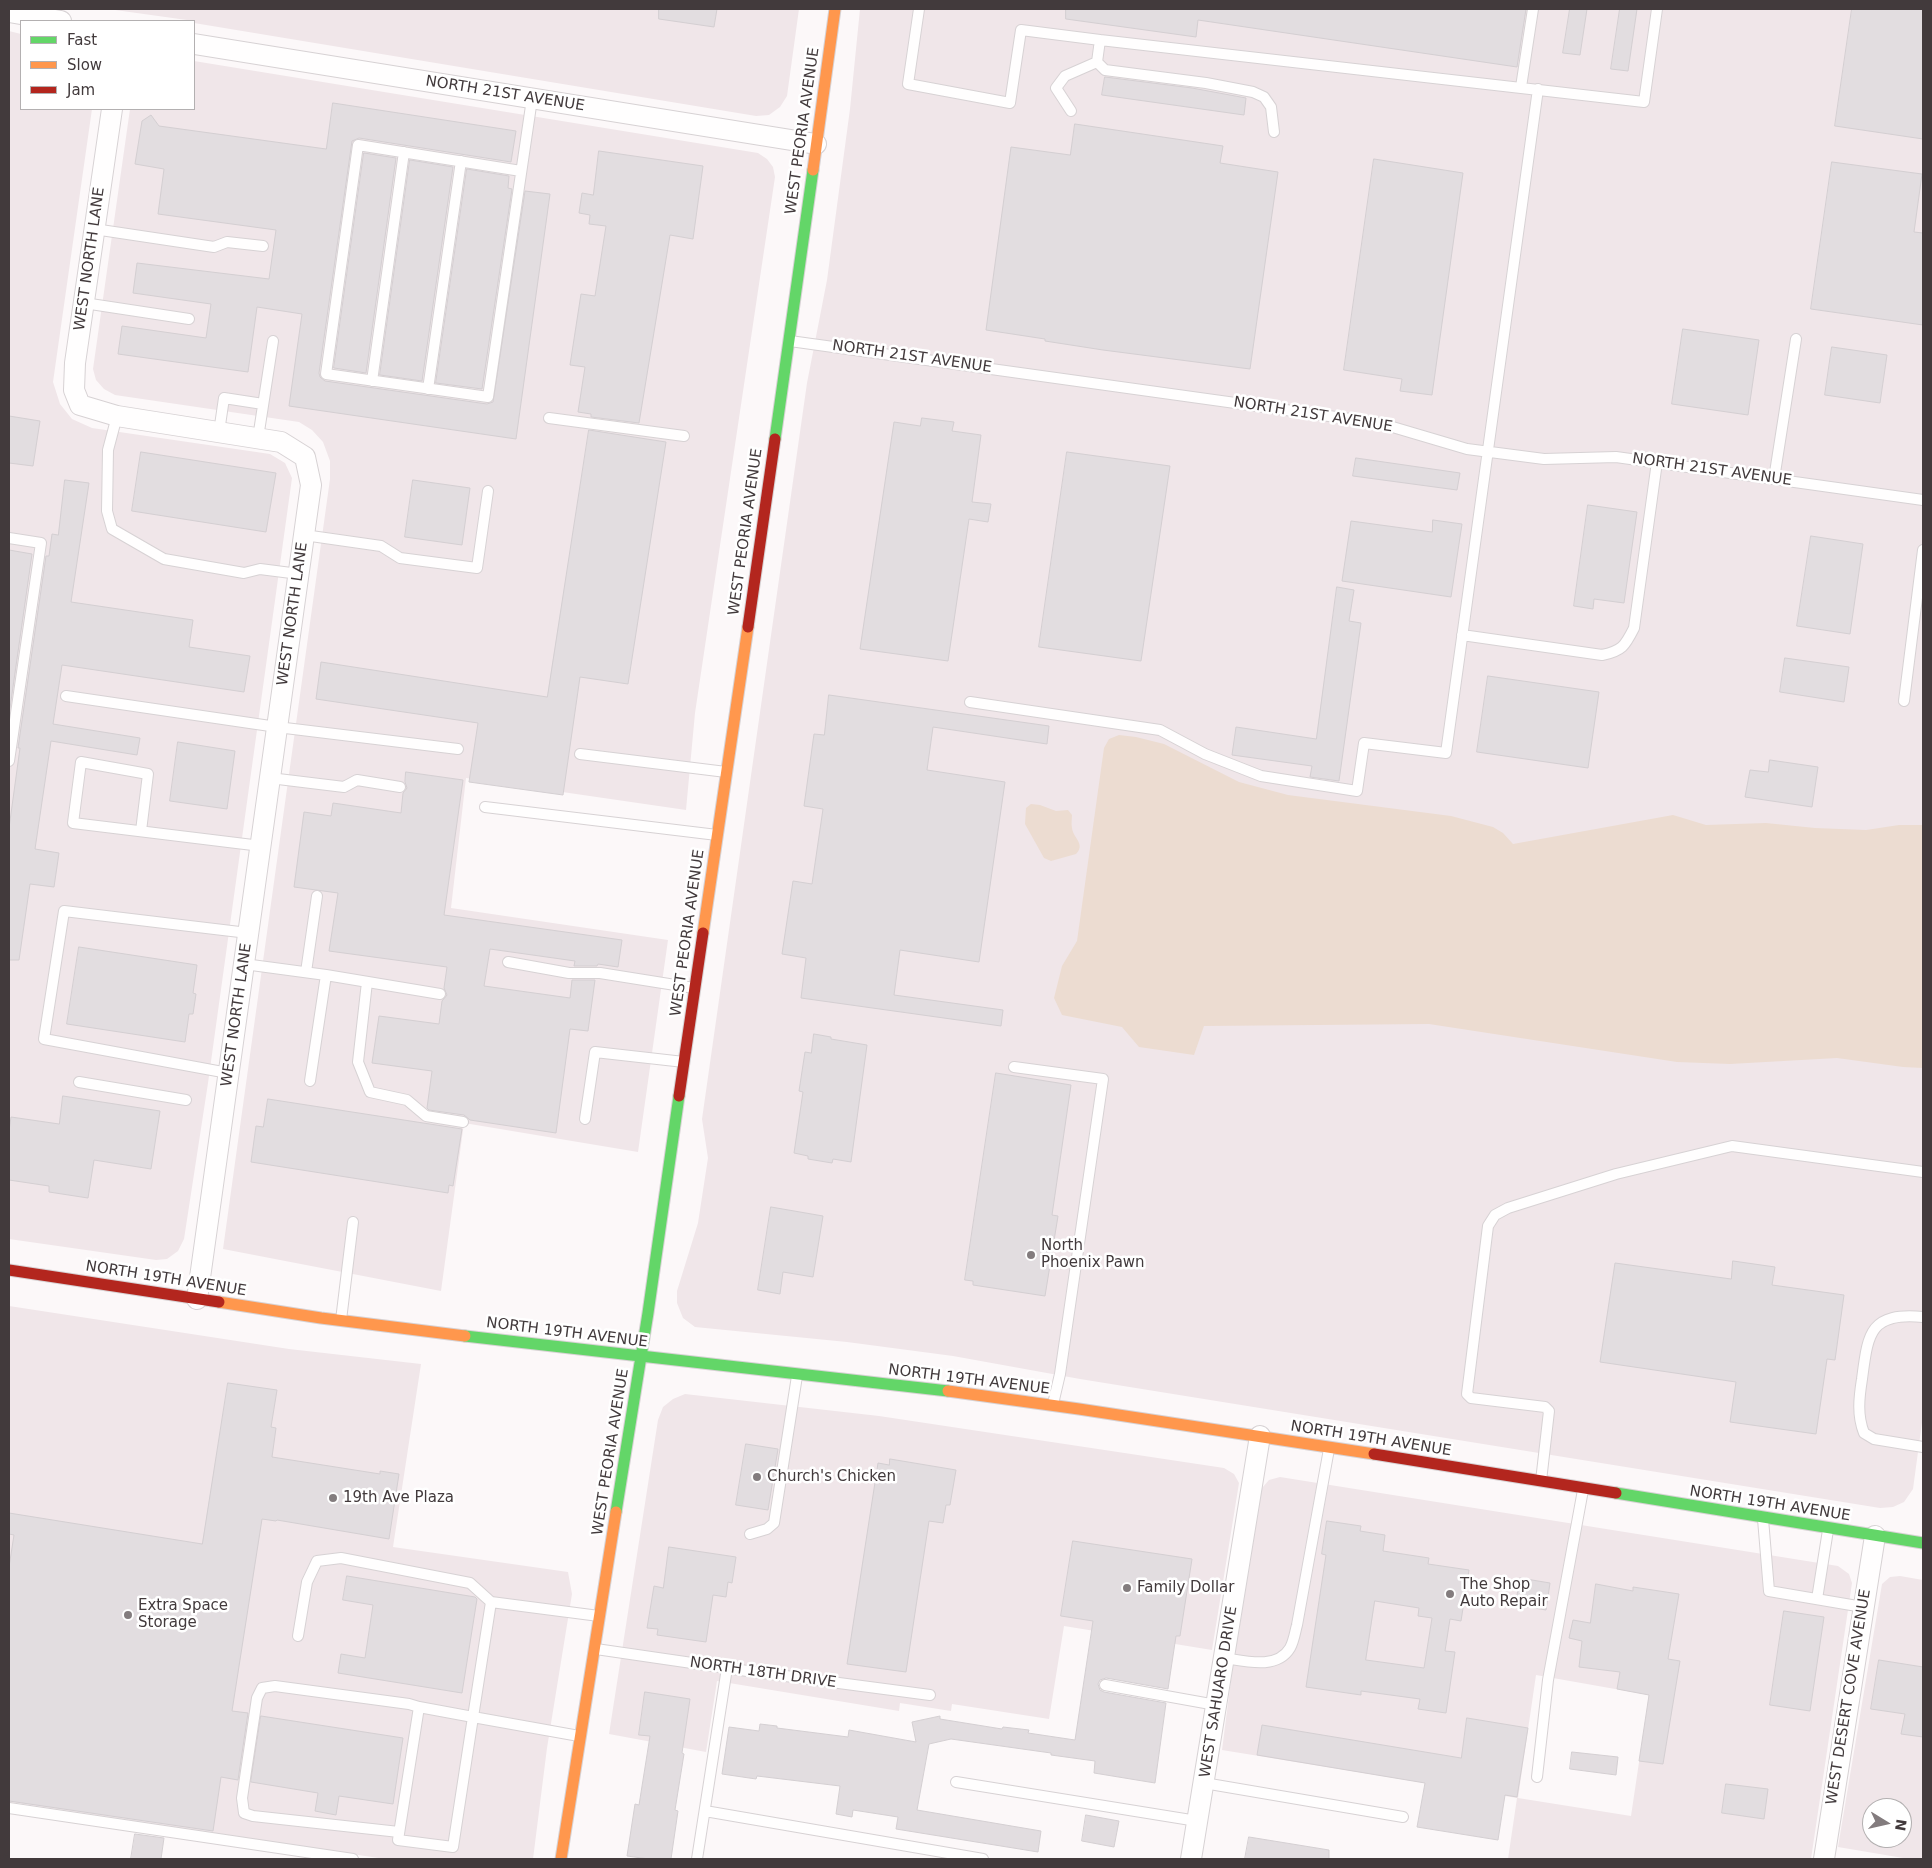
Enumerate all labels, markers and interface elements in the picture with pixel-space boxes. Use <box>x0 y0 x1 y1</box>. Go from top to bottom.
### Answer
legend <box>20 20 195 110</box>
text: Fast <box>67 31 97 49</box>
street label: WEST PEORIA AVENUE <box>782 46 824 216</box>
text: Slow <box>67 56 102 74</box>
street label: NORTH 21ST AVENUE <box>424 73 586 115</box>
text: Jam <box>67 81 95 99</box>
street label: WEST NORTH LANE <box>71 186 109 332</box>
street label: NORTH 21ST AVENUE <box>831 337 993 377</box>
street label: NORTH 21ST AVENUE <box>1232 394 1394 436</box>
street label: WEST PEORIA AVENUE <box>725 447 767 617</box>
street label: NORTH 21ST AVENUE <box>1631 450 1793 490</box>
street label: WEST NORTH LANE <box>274 541 312 687</box>
street label: WEST PEORIA AVENUE <box>667 848 709 1018</box>
street label: WEST NORTH LANE <box>218 942 256 1088</box>
place label: North Phoenix Pawn <box>1041 1237 1145 1272</box>
marker: North Phoenix Pawn <box>1025 1249 1037 1261</box>
street label: NORTH 19TH AVENUE <box>84 1257 248 1301</box>
street label: NORTH 19TH AVENUE <box>485 1314 649 1352</box>
street label: NORTH 19TH AVENUE <box>887 1361 1051 1399</box>
street label: WEST PEORIA AVENUE <box>589 1367 633 1537</box>
street label: NORTH 19TH AVENUE <box>1289 1417 1453 1461</box>
place label: Church's Chicken <box>767 1468 896 1486</box>
marker: Church's Chicken <box>751 1471 763 1483</box>
street label: NORTH 19TH AVENUE <box>1688 1482 1852 1526</box>
place label: 19th Ave Plaza <box>343 1489 454 1507</box>
marker: 19th Ave Plaza <box>327 1492 339 1504</box>
place label: The Shop Auto Repair <box>1460 1576 1548 1611</box>
place label: Family Dollar <box>1137 1579 1234 1597</box>
marker: Family Dollar <box>1121 1582 1133 1594</box>
marker: The Shop Auto Repair <box>1444 1588 1456 1600</box>
street label: WEST DESERT COVE AVENUE <box>1823 1588 1875 1806</box>
place label: Extra Space Storage <box>138 1597 228 1632</box>
street label: WEST SAHUARO DRIVE <box>1197 1605 1241 1779</box>
marker: Extra Space Storage <box>122 1609 134 1621</box>
street label: NORTH 18TH DRIVE <box>688 1654 838 1692</box>
north arrow <box>1862 1798 1912 1848</box>
text: N <box>1892 1818 1910 1832</box>

